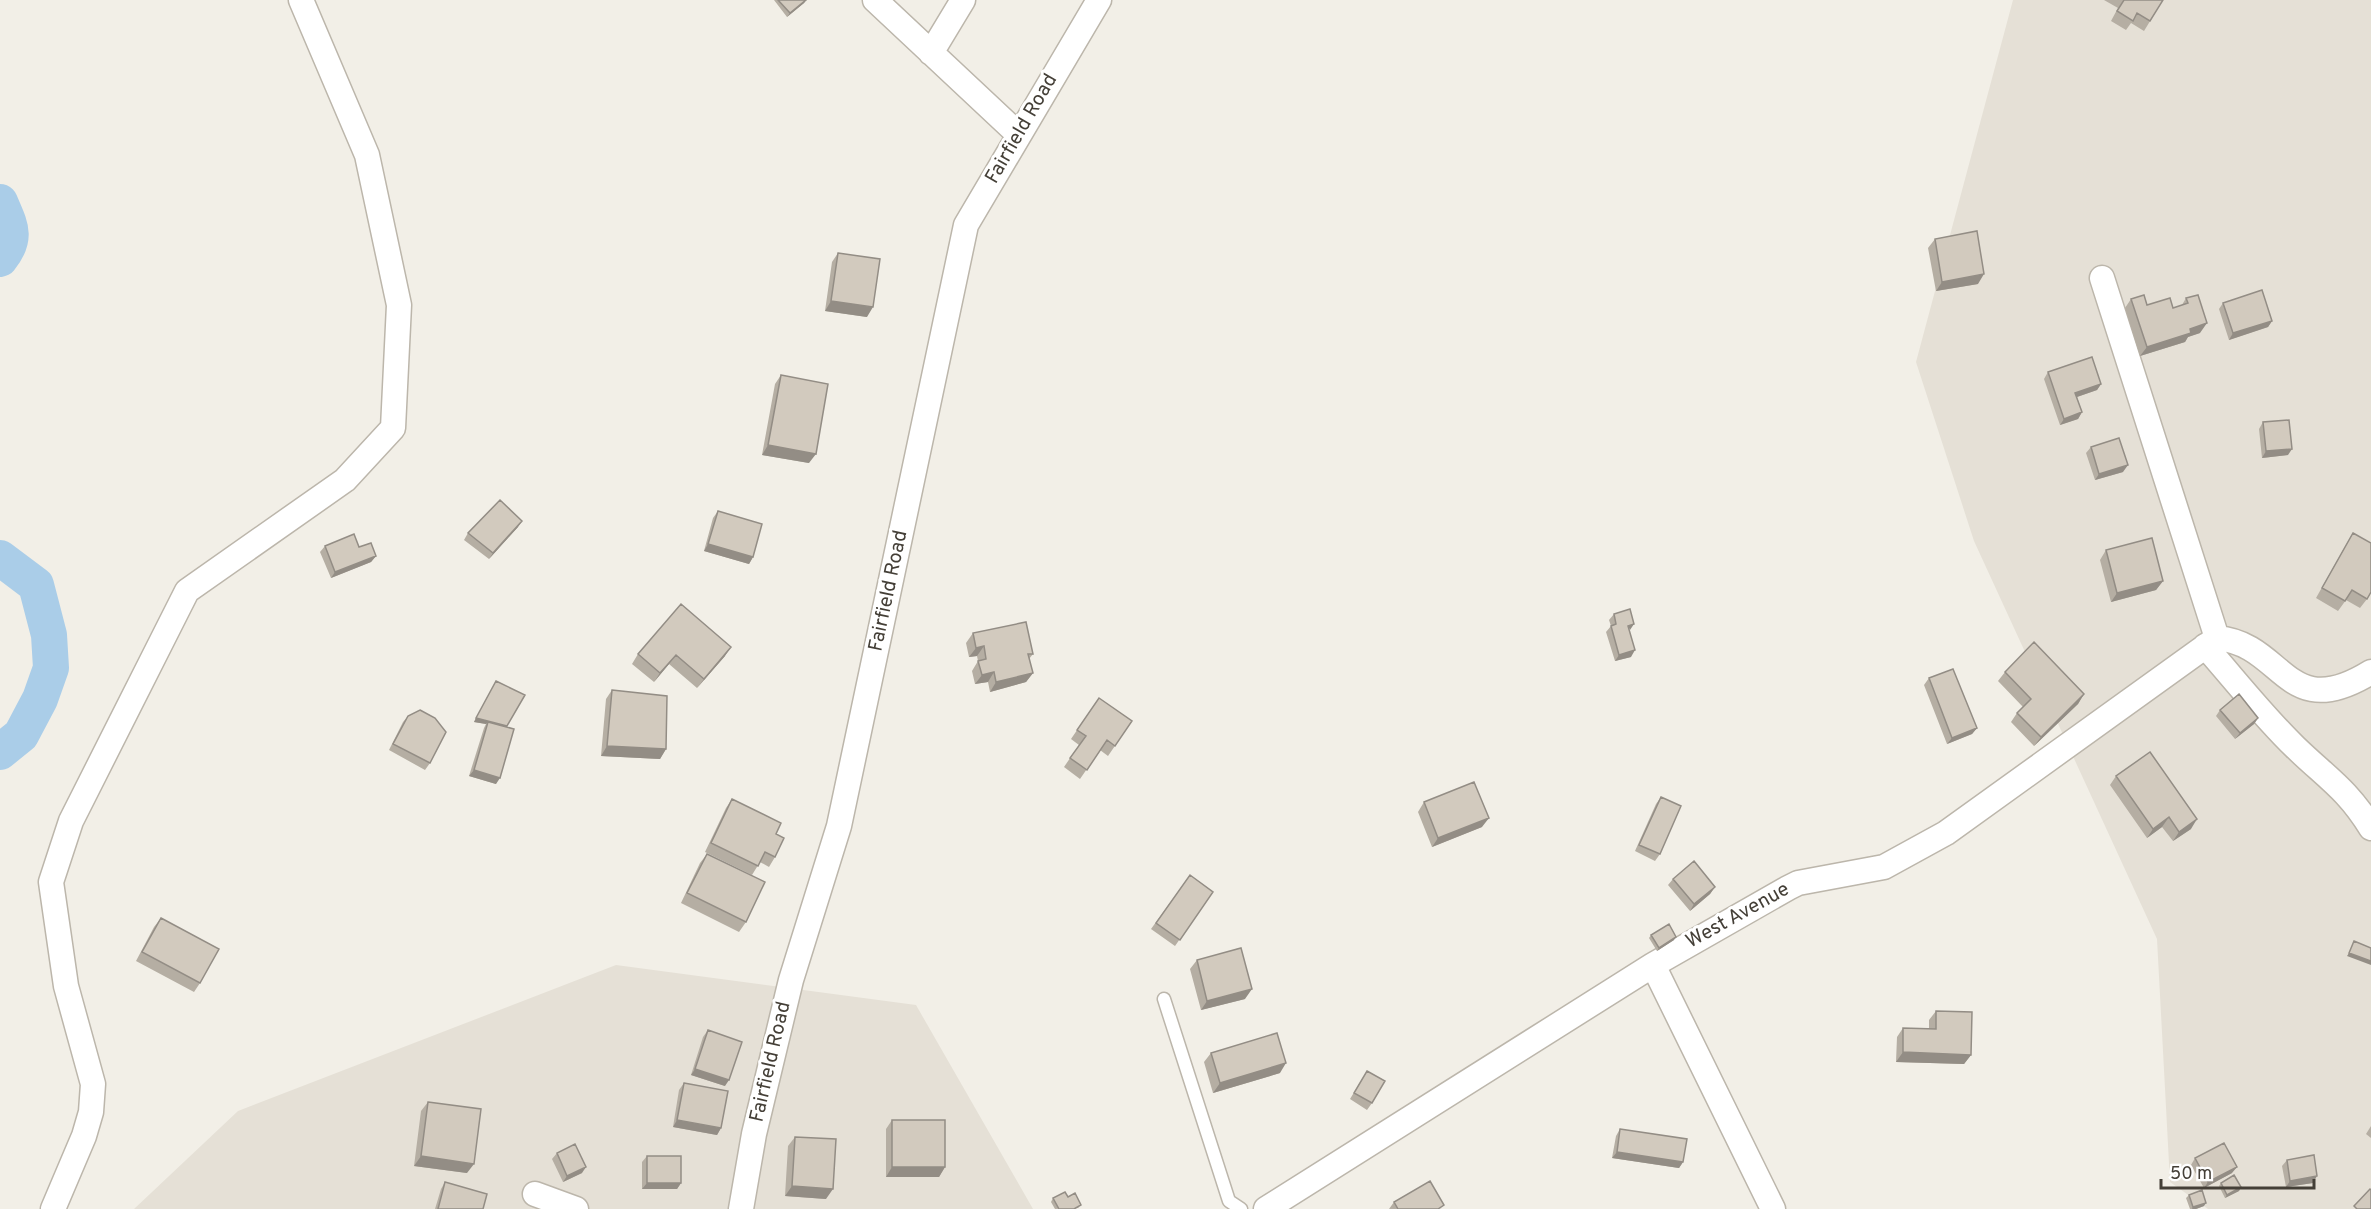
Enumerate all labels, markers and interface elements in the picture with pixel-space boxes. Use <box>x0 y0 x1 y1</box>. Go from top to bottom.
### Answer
street label: Fairfield Road <box>980 69 1064 189</box>
street label: Fairfield Road <box>863 528 915 654</box>
street label: West Avenue <box>1682 877 1794 955</box>
street label: Fairfield Road <box>744 999 798 1125</box>
scale bar <box>2161 1152 2314 1190</box>
text: 50 m <box>2170 1163 2212 1186</box>

